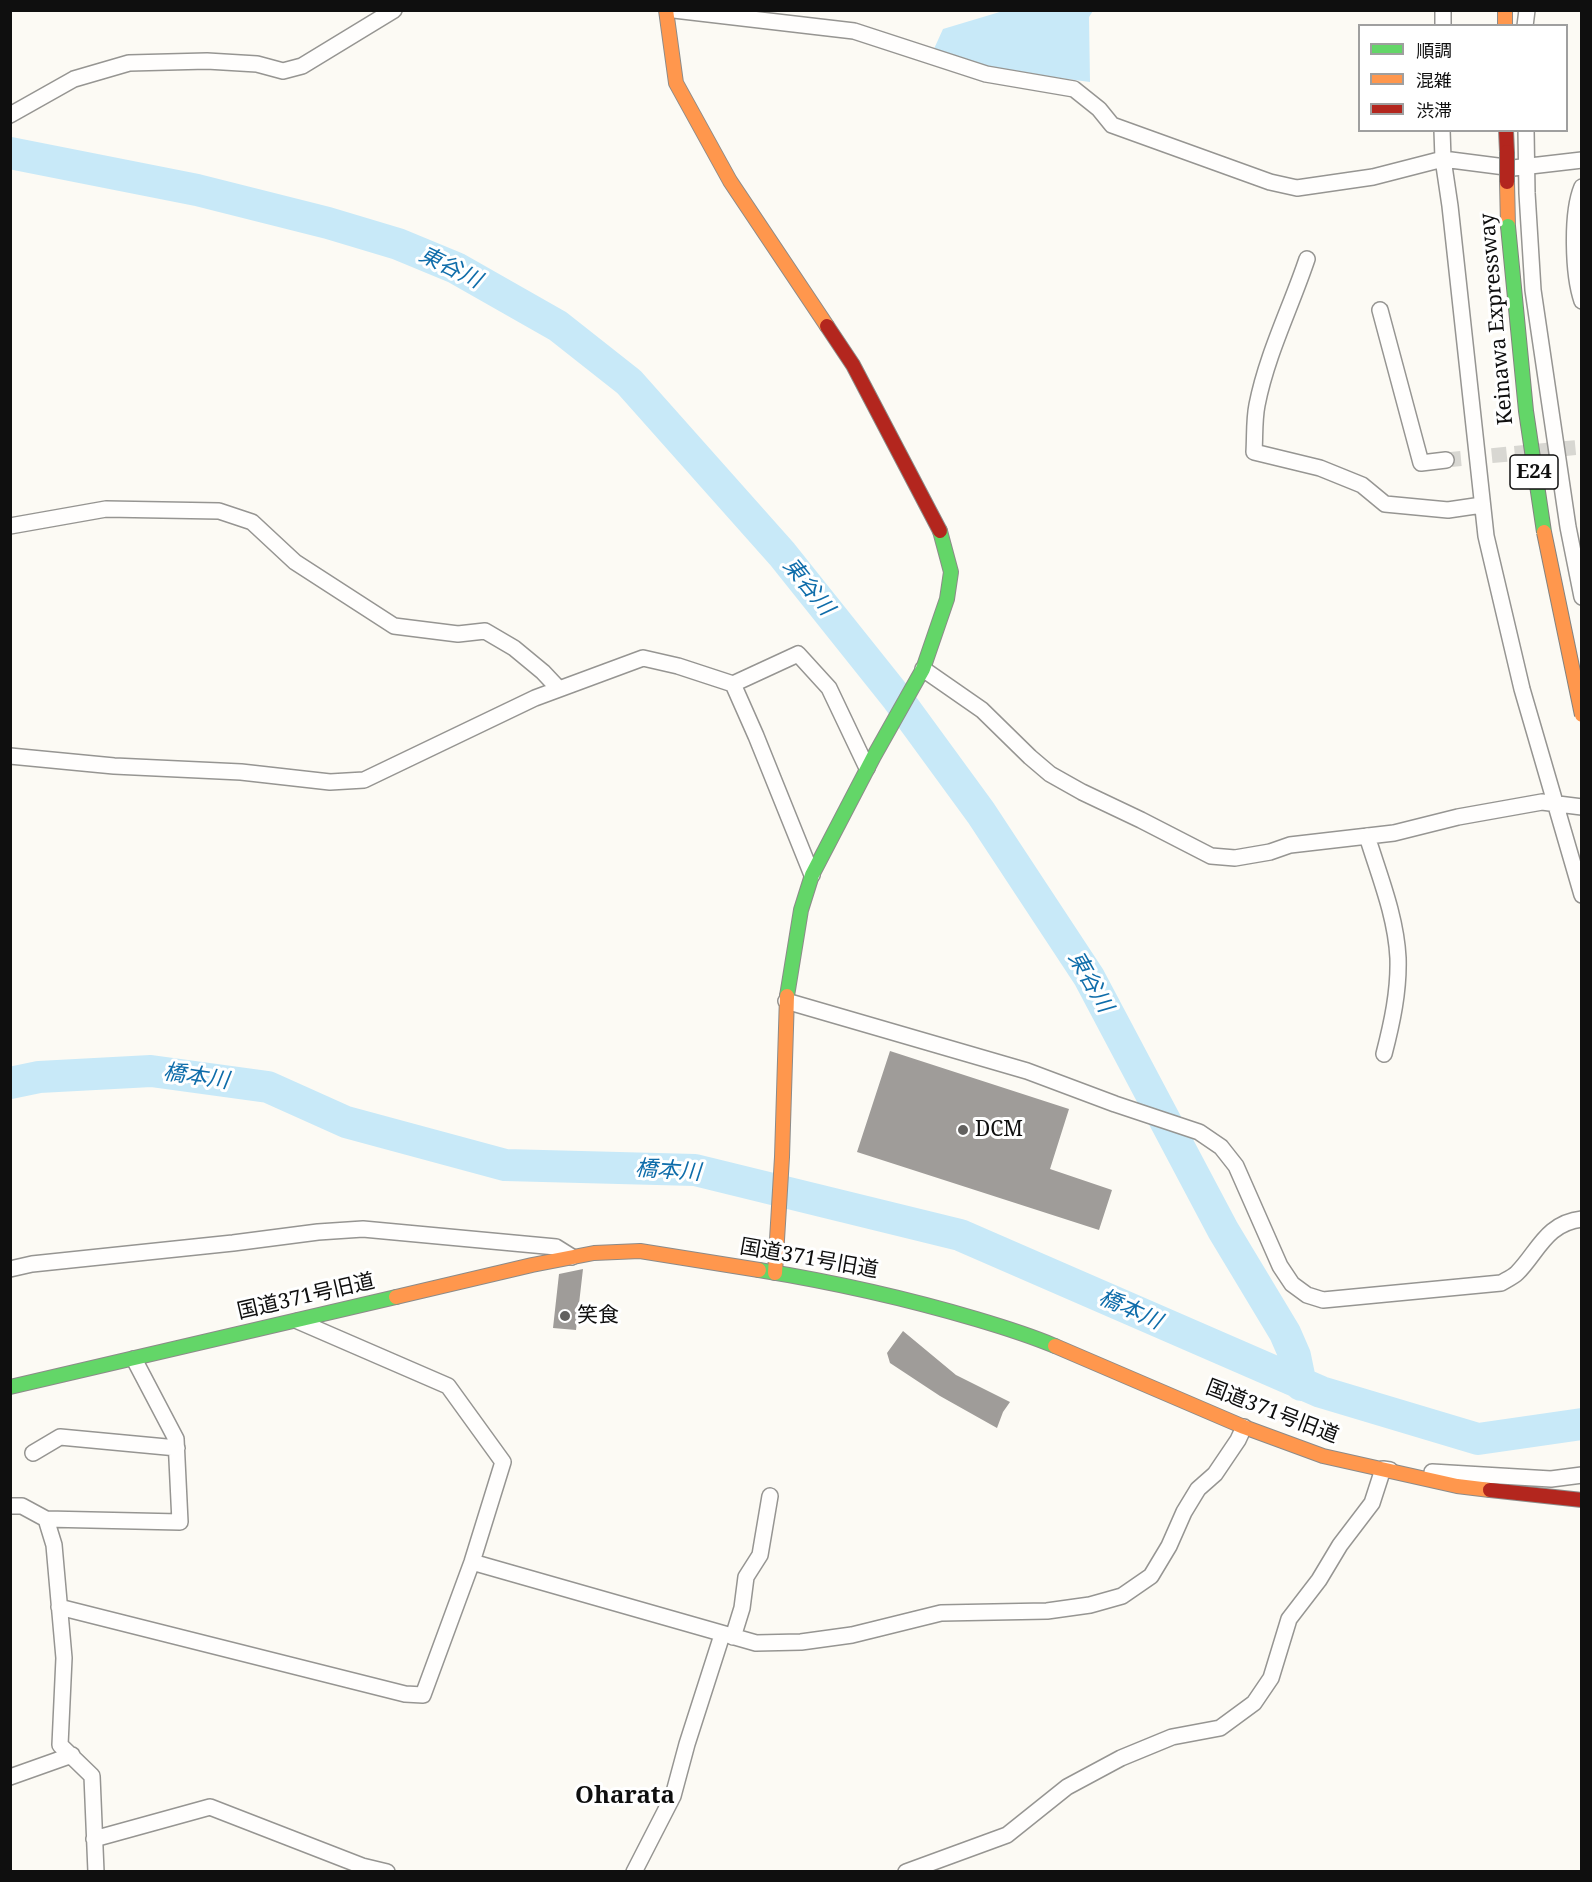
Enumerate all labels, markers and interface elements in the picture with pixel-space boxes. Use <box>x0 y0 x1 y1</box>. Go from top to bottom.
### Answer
legend <box>1358 24 1568 132</box>
text: 順調 <box>1416 38 1452 62</box>
text: 混雑 <box>1416 68 1452 92</box>
text: 渋滞 <box>1416 98 1452 122</box>
street label: Keinawa Expressway <box>1475 212 1519 426</box>
water label: 東谷川 <box>415 242 485 294</box>
road number: E24 <box>1510 455 1558 489</box>
water label: 東谷川 <box>777 553 839 621</box>
water label: 東谷川 <box>1062 947 1118 1017</box>
water label: 橋本川 <box>161 1059 231 1095</box>
place label: DCM <box>975 1117 1023 1143</box>
marker: DCM <box>956 1123 970 1137</box>
water label: 橋本川 <box>634 1156 702 1186</box>
street label: 国道371号旧道 <box>738 1234 880 1284</box>
street label: 国道371号旧道 <box>235 1269 377 1325</box>
water label: 橋本川 <box>1094 1285 1166 1335</box>
place label: 笑食 <box>577 1303 619 1329</box>
marker: 笑食 <box>558 1309 572 1323</box>
street label: 国道371号旧道 <box>1202 1375 1342 1449</box>
district label: Oharata <box>575 1782 675 1810</box>

